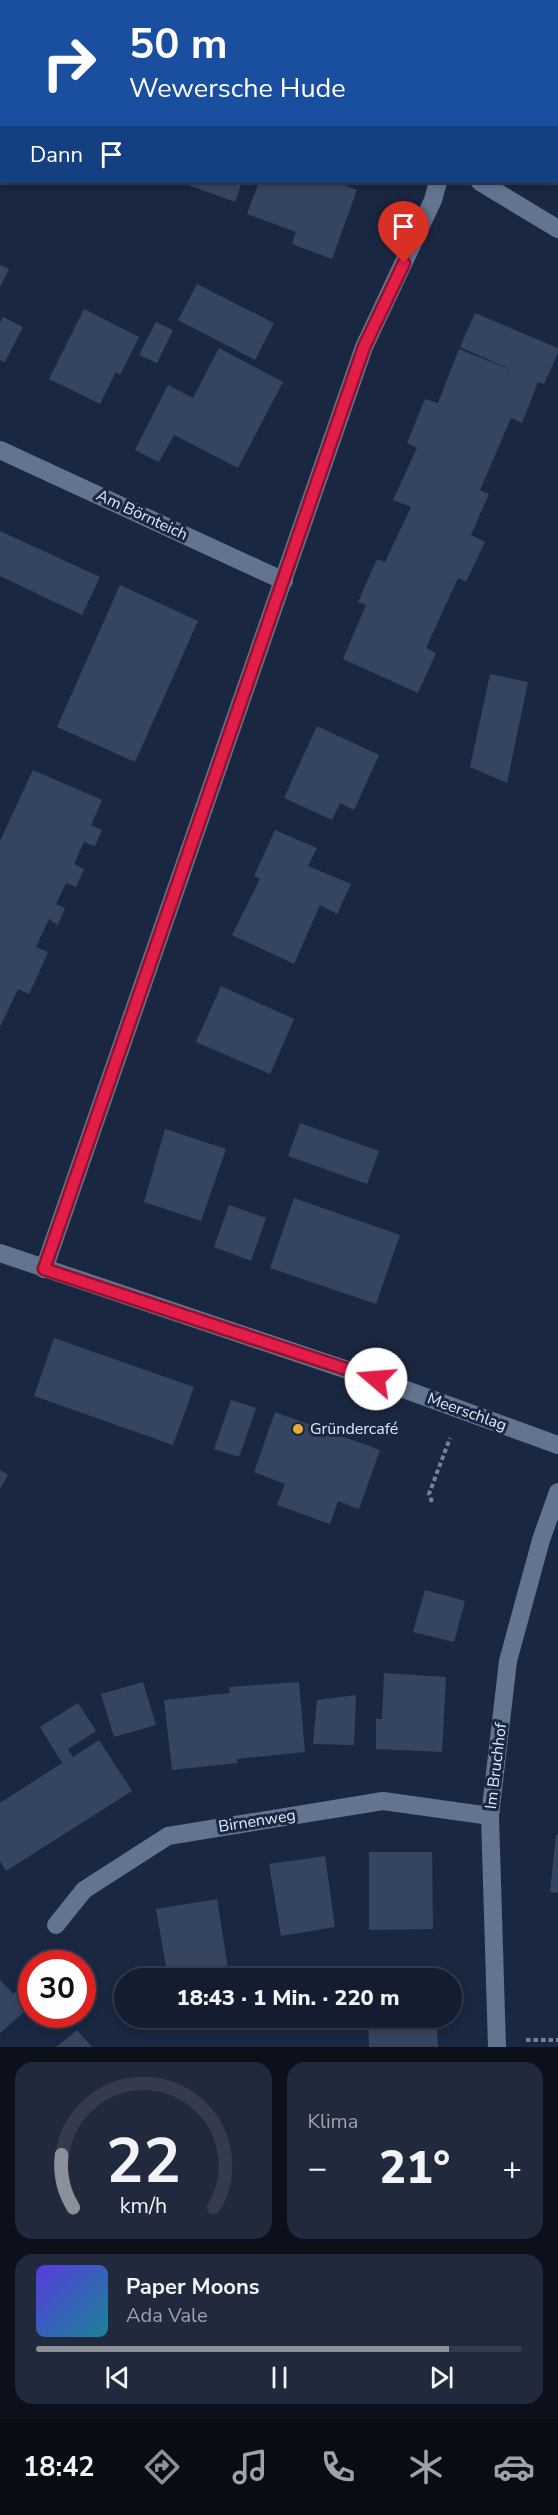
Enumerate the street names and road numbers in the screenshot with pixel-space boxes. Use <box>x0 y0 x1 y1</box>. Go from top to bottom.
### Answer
street label: Am Börnteich <box>93 484 191 546</box>
street label: Meerschlag <box>424 1387 510 1437</box>
street label: Im Bruchhof <box>480 1721 512 1811</box>
street label: Birnenweg <box>217 1804 297 1838</box>

